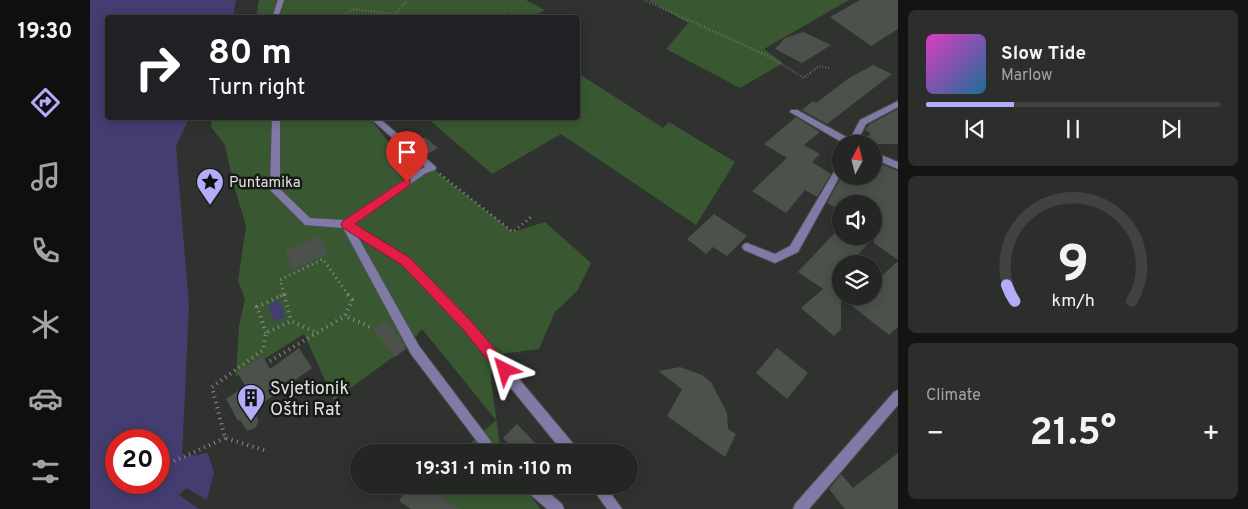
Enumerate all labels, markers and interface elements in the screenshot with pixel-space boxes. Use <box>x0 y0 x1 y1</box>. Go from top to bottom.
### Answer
text: 19:30 <box>18 19 72 46</box>
text: 80 m <box>208 32 292 76</box>
icon: right <box>125 35 190 100</box>
text: Slow Tide <box>1001 42 1086 66</box>
text: Marlow <box>1001 66 1053 86</box>
text: Turn right <box>208 75 305 102</box>
icon: directions <box>28 85 63 120</box>
icon: previous <box>961 115 989 143</box>
icon: pause <box>1059 115 1087 143</box>
icon: next <box>1157 115 1185 143</box>
pin <box>386 131 428 182</box>
north arrow <box>832 135 882 185</box>
map controls <box>832 135 882 305</box>
icon: arrive <box>393 138 421 166</box>
icon: music <box>28 159 63 194</box>
place icon: Puntamika <box>195 167 225 206</box>
place label: Puntamika <box>229 174 301 193</box>
button: sound <box>832 195 882 245</box>
icon: phone <box>28 233 63 268</box>
text: 9 <box>1057 234 1089 300</box>
button: layers <box>832 255 882 305</box>
text: km/h <box>1051 290 1095 313</box>
icon: climate <box>28 307 63 342</box>
position arrow <box>478 343 530 395</box>
place label: Svjetionik Oštri Rat <box>270 378 349 422</box>
icon: car <box>28 381 63 416</box>
building icon: Svjetionik Oštri Rat <box>236 383 266 422</box>
text: Climate <box>926 386 981 406</box>
text: 21.5° <box>1030 410 1116 459</box>
text: − <box>926 417 944 453</box>
text: + <box>1202 417 1220 453</box>
speed limit sign: 20 <box>105 429 170 494</box>
icon: filters <box>28 454 63 489</box>
text: 19:31 · 1 min · 110 m <box>416 457 572 481</box>

